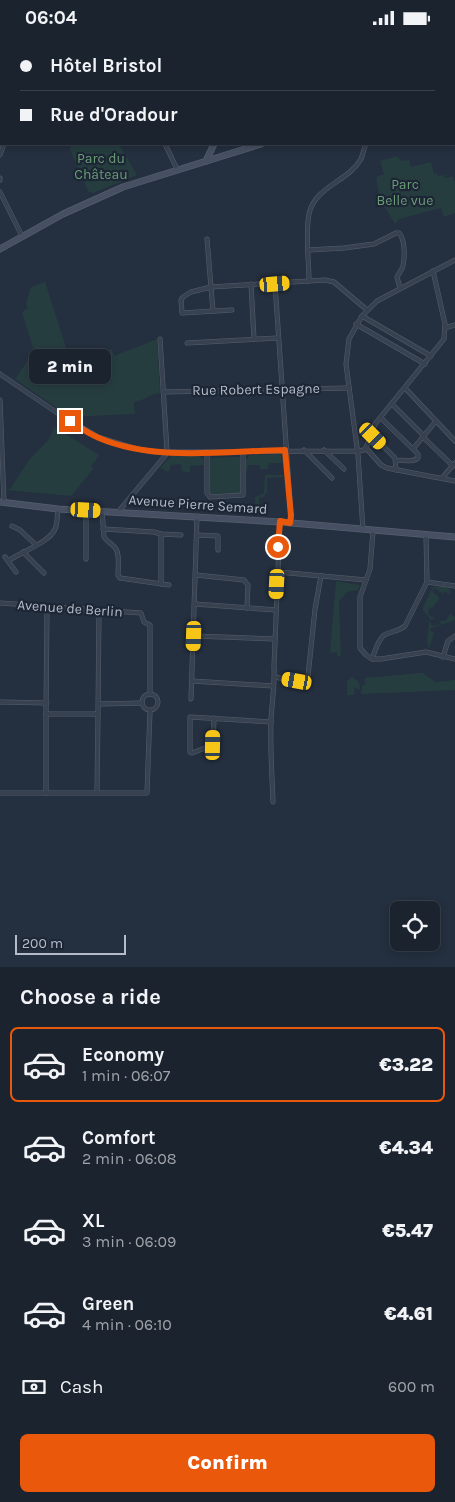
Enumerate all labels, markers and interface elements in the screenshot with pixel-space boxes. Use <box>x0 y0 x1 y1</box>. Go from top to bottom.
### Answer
text: 06:04 <box>25 7 77 29</box>
text: Hôtel Bristol <box>50 55 162 77</box>
text: Rue d'Oradour <box>50 104 177 126</box>
park label: Parc du Château <box>74 150 128 183</box>
park label: Parc Belle vue <box>377 176 433 209</box>
car <box>259 275 290 293</box>
callout: 2 min <box>29 349 111 383</box>
text: 2 min <box>47 357 93 376</box>
street label: Rue Robert Espagne <box>192 380 320 399</box>
route end <box>59 410 81 432</box>
car <box>357 420 388 452</box>
street label: Avenue Pierre Semard <box>128 491 268 518</box>
car <box>70 502 101 518</box>
route start <box>267 536 289 558</box>
car <box>268 569 285 599</box>
street label: Avenue de Berlin <box>17 596 123 621</box>
car <box>185 621 202 651</box>
car <box>280 671 313 691</box>
car <box>205 730 220 760</box>
map controls <box>390 901 440 951</box>
button: locate <box>390 901 440 951</box>
scale bar <box>15 932 126 955</box>
text: 200 m <box>22 935 63 952</box>
text: Choose a ride <box>20 984 161 1010</box>
icon: car <box>22 1042 67 1087</box>
text: Economy <box>82 1044 164 1066</box>
text: €3.22 <box>379 1054 433 1076</box>
text: 1 min · 06:07 <box>82 1066 170 1085</box>
icon: car <box>22 1125 67 1170</box>
text: Comfort <box>82 1127 156 1149</box>
text: €4.34 <box>379 1137 433 1159</box>
text: 2 min · 06:08 <box>82 1149 177 1168</box>
icon: car <box>22 1208 67 1253</box>
text: XL <box>82 1210 104 1232</box>
text: €5.47 <box>382 1220 433 1242</box>
text: 3 min · 06:09 <box>82 1232 176 1251</box>
icon: car <box>22 1291 67 1336</box>
text: Green <box>82 1293 134 1315</box>
text: €4.61 <box>384 1303 433 1325</box>
text: 4 min · 06:10 <box>82 1315 172 1334</box>
icon: cash <box>20 1373 48 1401</box>
text: Cash <box>60 1376 104 1398</box>
text: 600 m <box>388 1377 435 1396</box>
button: Confirm <box>20 1434 435 1492</box>

